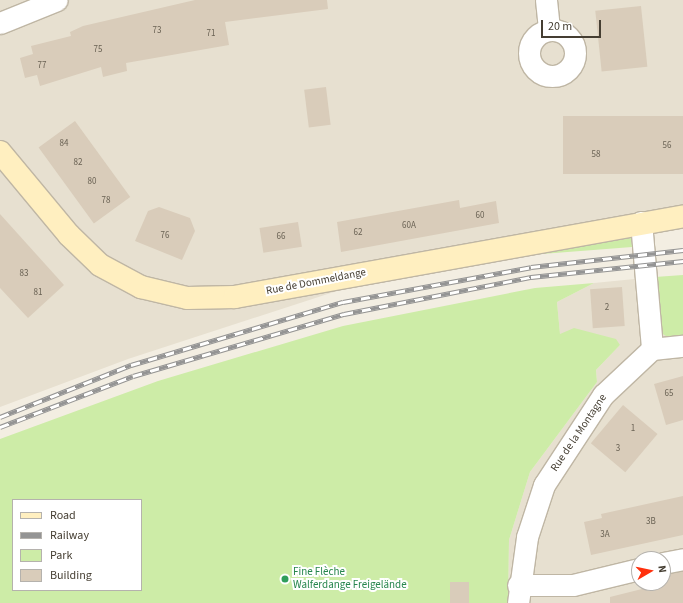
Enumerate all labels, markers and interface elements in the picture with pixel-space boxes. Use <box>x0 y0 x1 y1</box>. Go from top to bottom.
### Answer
scale bar <box>543 12 603 38</box>
text: 20 m <box>548 18 572 35</box>
house number: 73 <box>153 26 161 36</box>
house number: 71 <box>207 29 215 39</box>
house number: 75 <box>94 45 102 55</box>
house number: 77 <box>38 61 46 71</box>
house number: 84 <box>60 139 68 149</box>
house number: 56 <box>663 141 671 151</box>
house number: 58 <box>592 150 600 160</box>
house number: 82 <box>74 158 82 168</box>
house number: 80 <box>88 177 96 187</box>
house number: 78 <box>102 196 110 206</box>
house number: 60 <box>476 211 484 221</box>
house number: 60A <box>402 221 416 231</box>
house number: 62 <box>354 228 362 238</box>
house number: 76 <box>161 231 169 241</box>
house number: 66 <box>277 232 285 242</box>
street label: Rue de Dommeldange <box>265 266 367 298</box>
house number: 83 <box>20 269 28 279</box>
house number: 81 <box>34 288 42 298</box>
house number: 2 <box>605 303 609 313</box>
house number: 65 <box>665 389 673 399</box>
street label: Rue de la Montagne <box>548 392 610 474</box>
house number: 1 <box>631 424 635 434</box>
house number: 3 <box>616 444 620 454</box>
legend <box>12 499 142 591</box>
text: Road <box>50 507 76 524</box>
house number: 3B <box>646 517 656 527</box>
text: Railway <box>50 527 89 544</box>
house number: 3A <box>600 530 610 540</box>
text: Park <box>50 547 72 564</box>
north arrow <box>631 551 671 591</box>
text: N <box>654 564 670 574</box>
place label: Fine Flèche Walferdange Freigelände <box>293 566 407 592</box>
text: Building <box>50 567 92 584</box>
marker: Fine Flèche Walferdange Freigelände <box>280 574 290 584</box>

